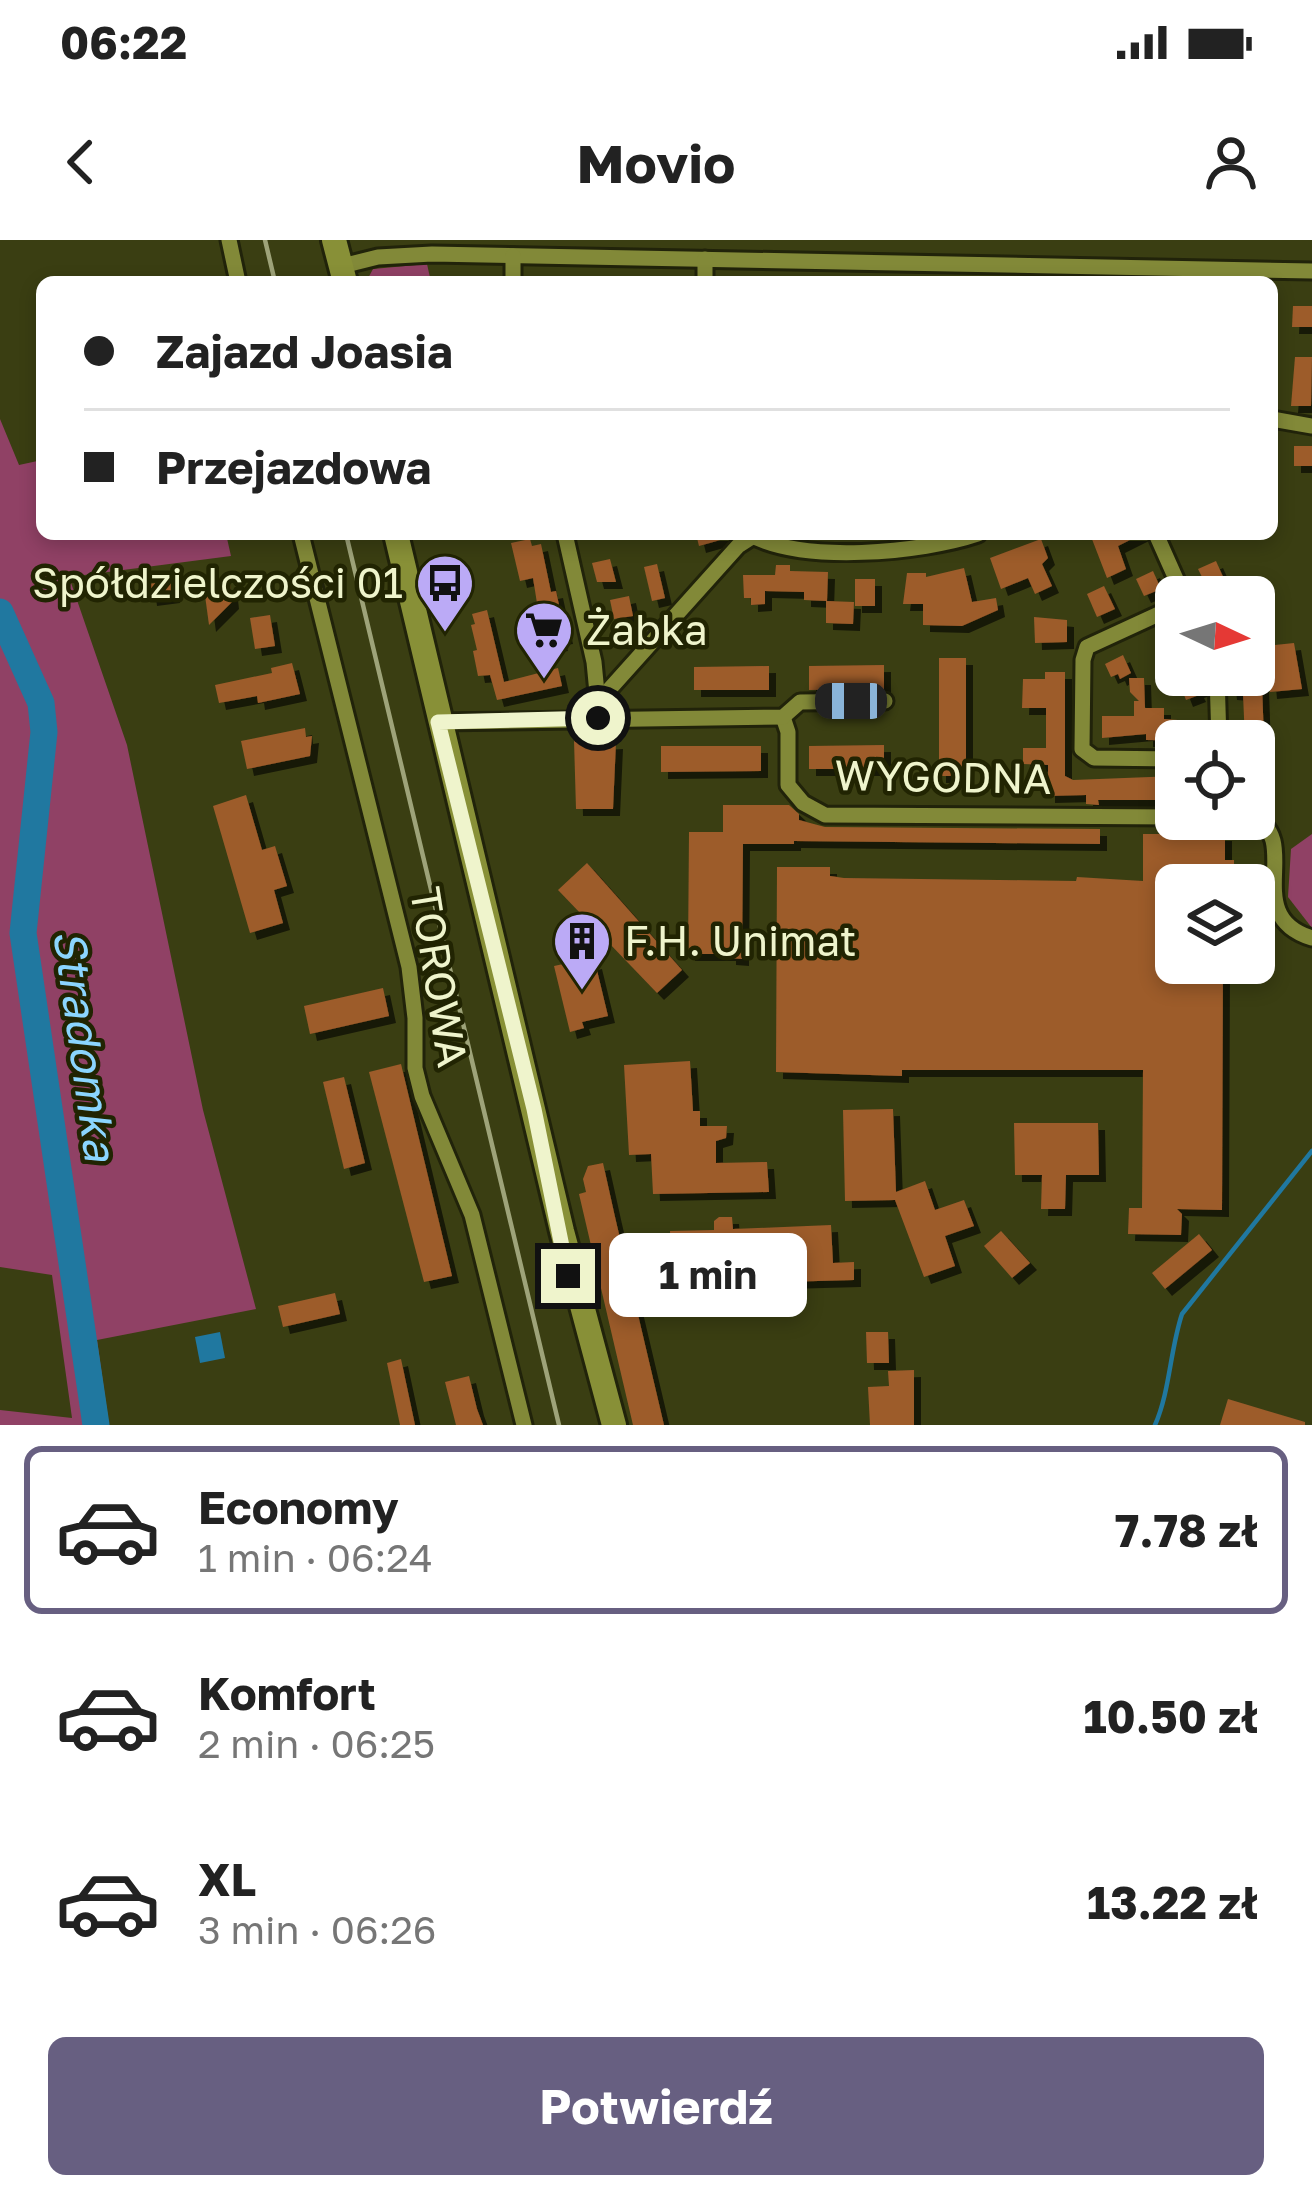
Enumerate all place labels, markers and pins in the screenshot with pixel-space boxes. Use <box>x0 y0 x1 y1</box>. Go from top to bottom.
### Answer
bus stop icon: Spółdzielczości 01 <box>414 552 476 634</box>
place label: Spółdzielczości 01 <box>32 557 403 607</box>
supermarket icon: Żabka <box>513 599 575 681</box>
place label: Żabka <box>586 604 708 654</box>
building icon: F.H. Unimat <box>551 910 613 992</box>
place label: F.H. Unimat <box>624 915 857 965</box>

